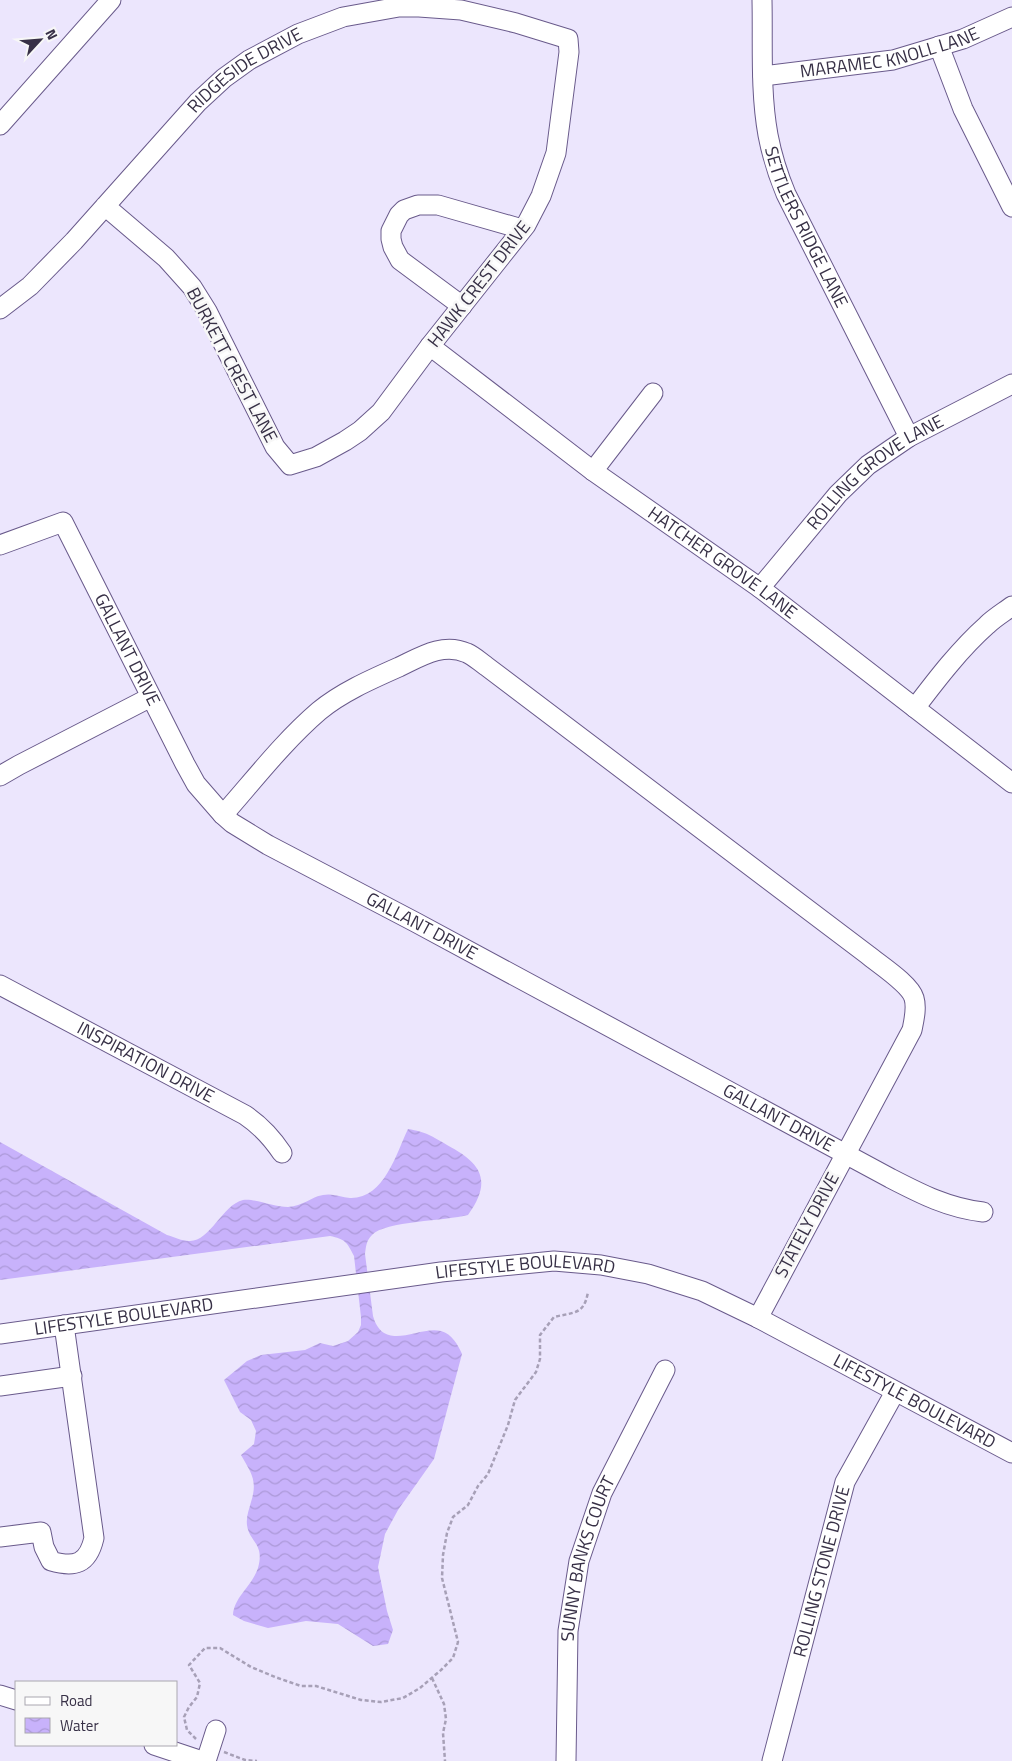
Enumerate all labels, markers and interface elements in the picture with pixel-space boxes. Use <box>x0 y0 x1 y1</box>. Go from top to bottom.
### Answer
north arrow <box>15 15 65 65</box>
street label: MARAMEC KNOLL LANE <box>798 19 983 84</box>
street label: RIDGESIDE DRIVE <box>180 20 307 119</box>
text: N <box>41 25 64 43</box>
street label: SETTLERS RIDGE LANE <box>758 143 855 312</box>
street label: HAWK CREST DRIVE <box>421 215 537 353</box>
street label: BURKETT CREST LANE <box>180 282 285 447</box>
street label: ROLLING GROVE LANE <box>800 407 948 535</box>
street label: HATCHER GROVE LANE <box>643 499 803 625</box>
street label: GALLANT DRIVE <box>88 588 168 710</box>
street label: GALLANT DRIVE <box>361 885 483 966</box>
street label: INSPIRATION DRIVE <box>73 1014 219 1109</box>
street label: GALLANT DRIVE <box>718 1076 839 1158</box>
street label: STATELY DRIVE <box>767 1167 846 1282</box>
street label: LIFESTYLE BOULEVARD <box>434 1247 618 1286</box>
street label: LIFESTYLE BOULEVARD <box>32 1290 215 1342</box>
street label: LIFESTYLE BOULEVARD <box>829 1346 1001 1455</box>
street label: SUNNY BANKS COURT <box>554 1470 622 1642</box>
street label: ROLLING STONE DRIVE <box>786 1482 857 1660</box>
legend <box>15 1681 178 1746</box>
text: Road <box>60 1689 92 1712</box>
text: Water <box>60 1714 99 1737</box>

